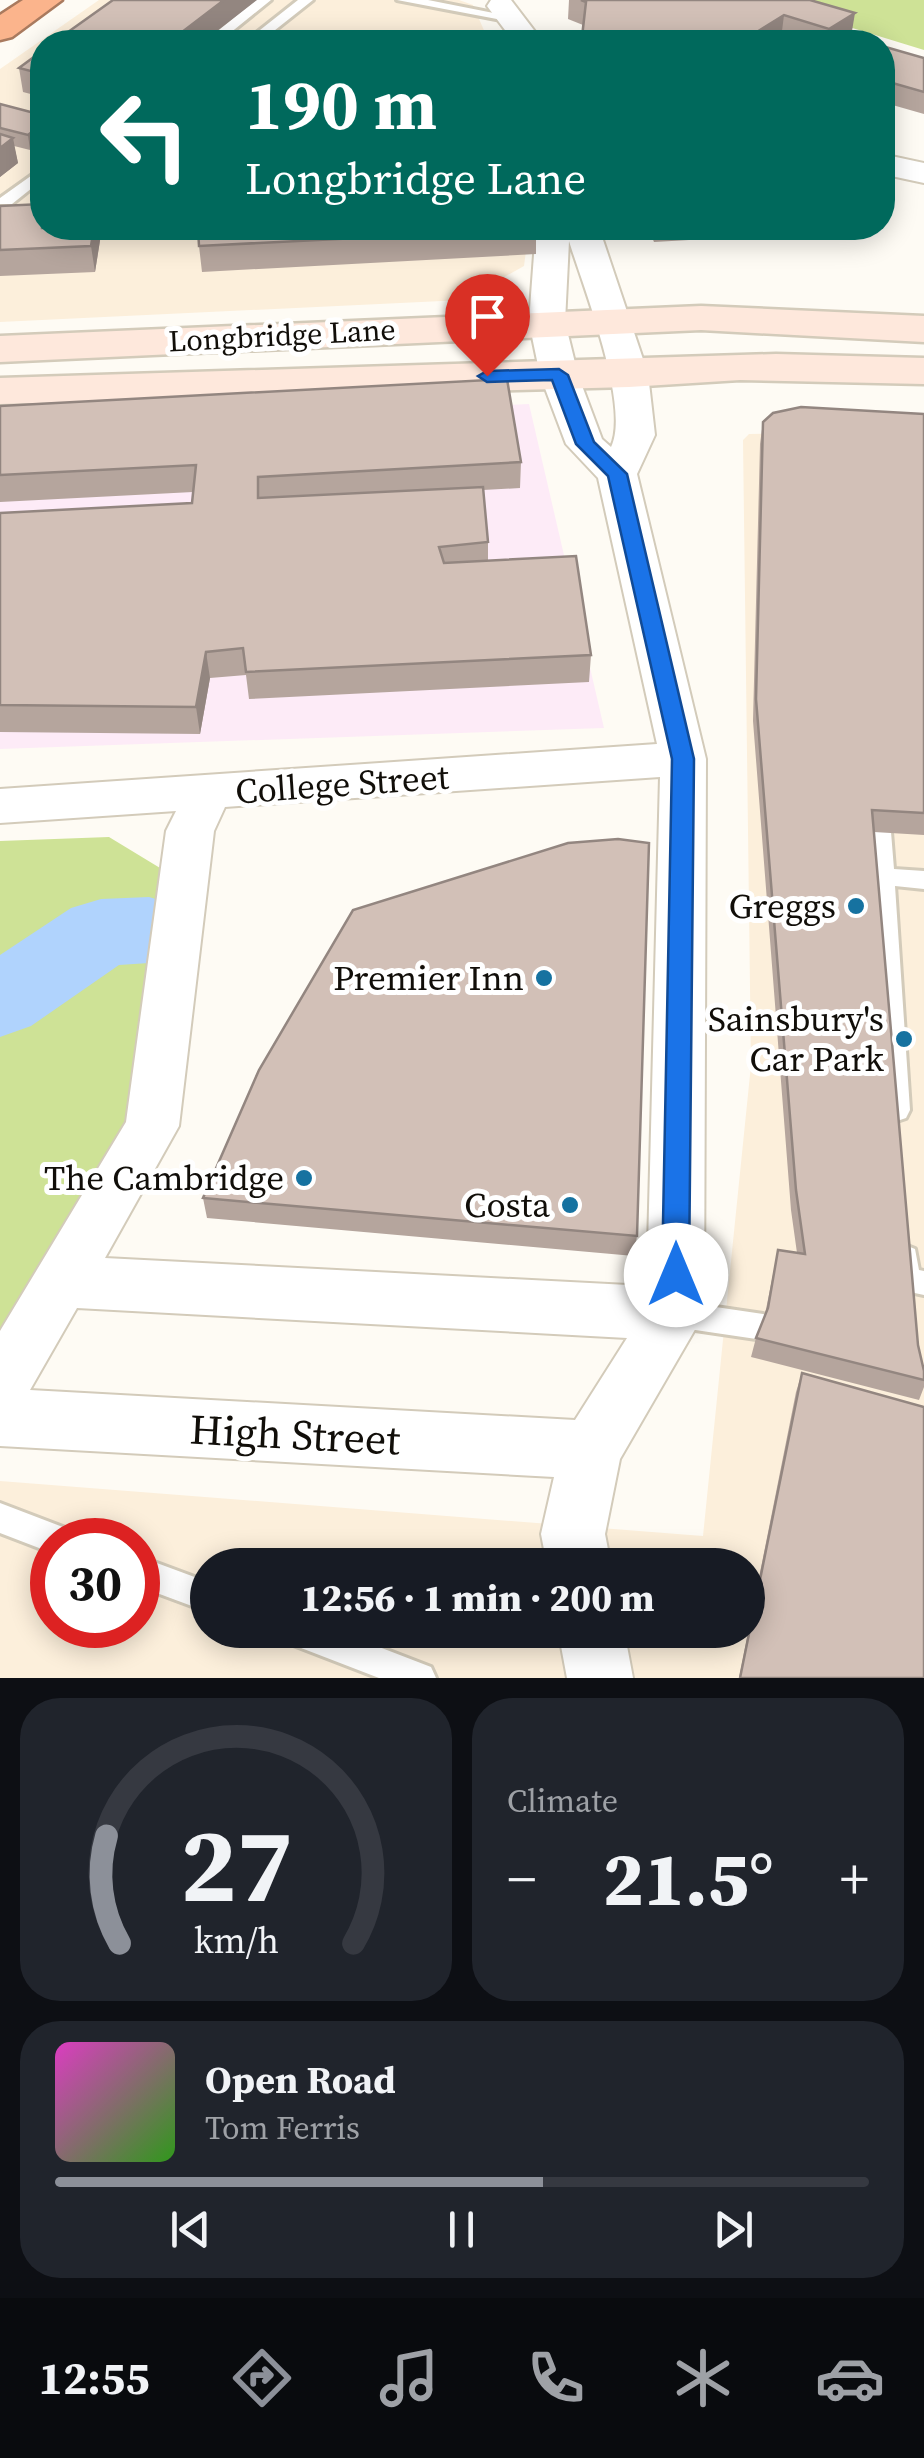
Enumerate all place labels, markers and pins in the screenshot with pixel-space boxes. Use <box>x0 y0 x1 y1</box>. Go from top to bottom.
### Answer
pin <box>445 274 530 377</box>
place label: Greggs <box>729 882 836 930</box>
marker: Greggs <box>845 895 867 917</box>
place label: Premier Inn <box>333 954 524 1002</box>
marker: Premier Inn <box>533 967 555 989</box>
place label: Sainsbury's Car Park <box>708 995 885 1083</box>
marker: Sainsbury's Car Park <box>893 1028 915 1050</box>
place label: The Cambridge <box>44 1154 284 1202</box>
marker: The Cambridge <box>293 1167 315 1189</box>
place label: Costa <box>464 1181 550 1229</box>
marker: Costa <box>559 1194 581 1216</box>

